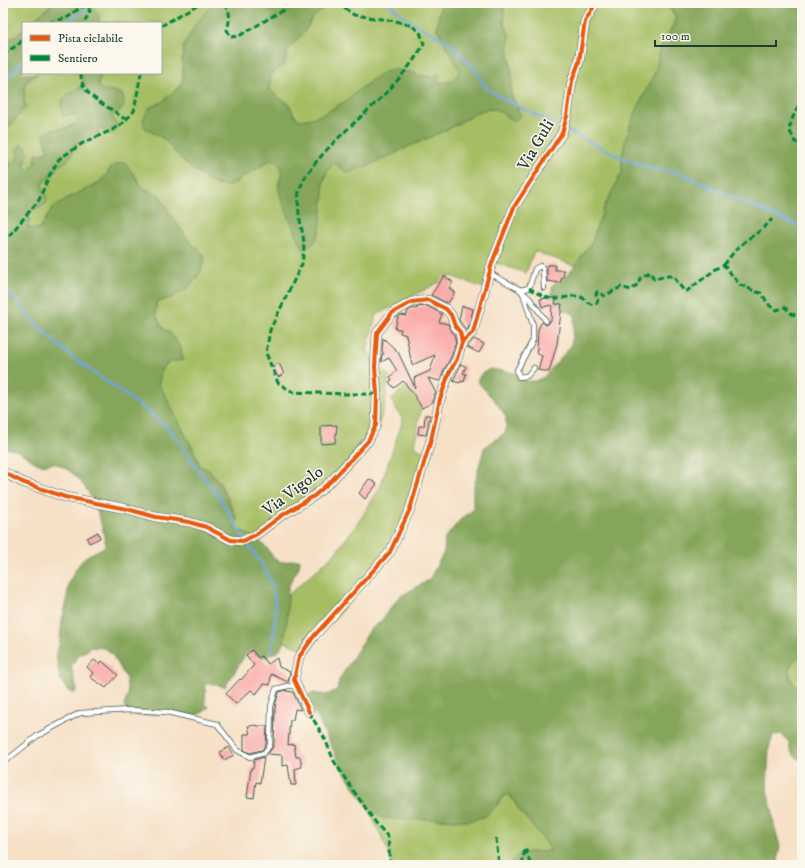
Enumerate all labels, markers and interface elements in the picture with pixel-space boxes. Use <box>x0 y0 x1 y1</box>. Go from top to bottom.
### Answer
legend <box>22 22 162 74</box>
scale bar <box>655 22 776 48</box>
text: 100 m <box>661 29 690 44</box>
text: Pista ciclabile <box>58 31 123 46</box>
text: Sentiero <box>58 51 98 66</box>
street label: Via Guli <box>512 115 559 175</box>
street label: Via Vigolo <box>257 461 328 522</box>

